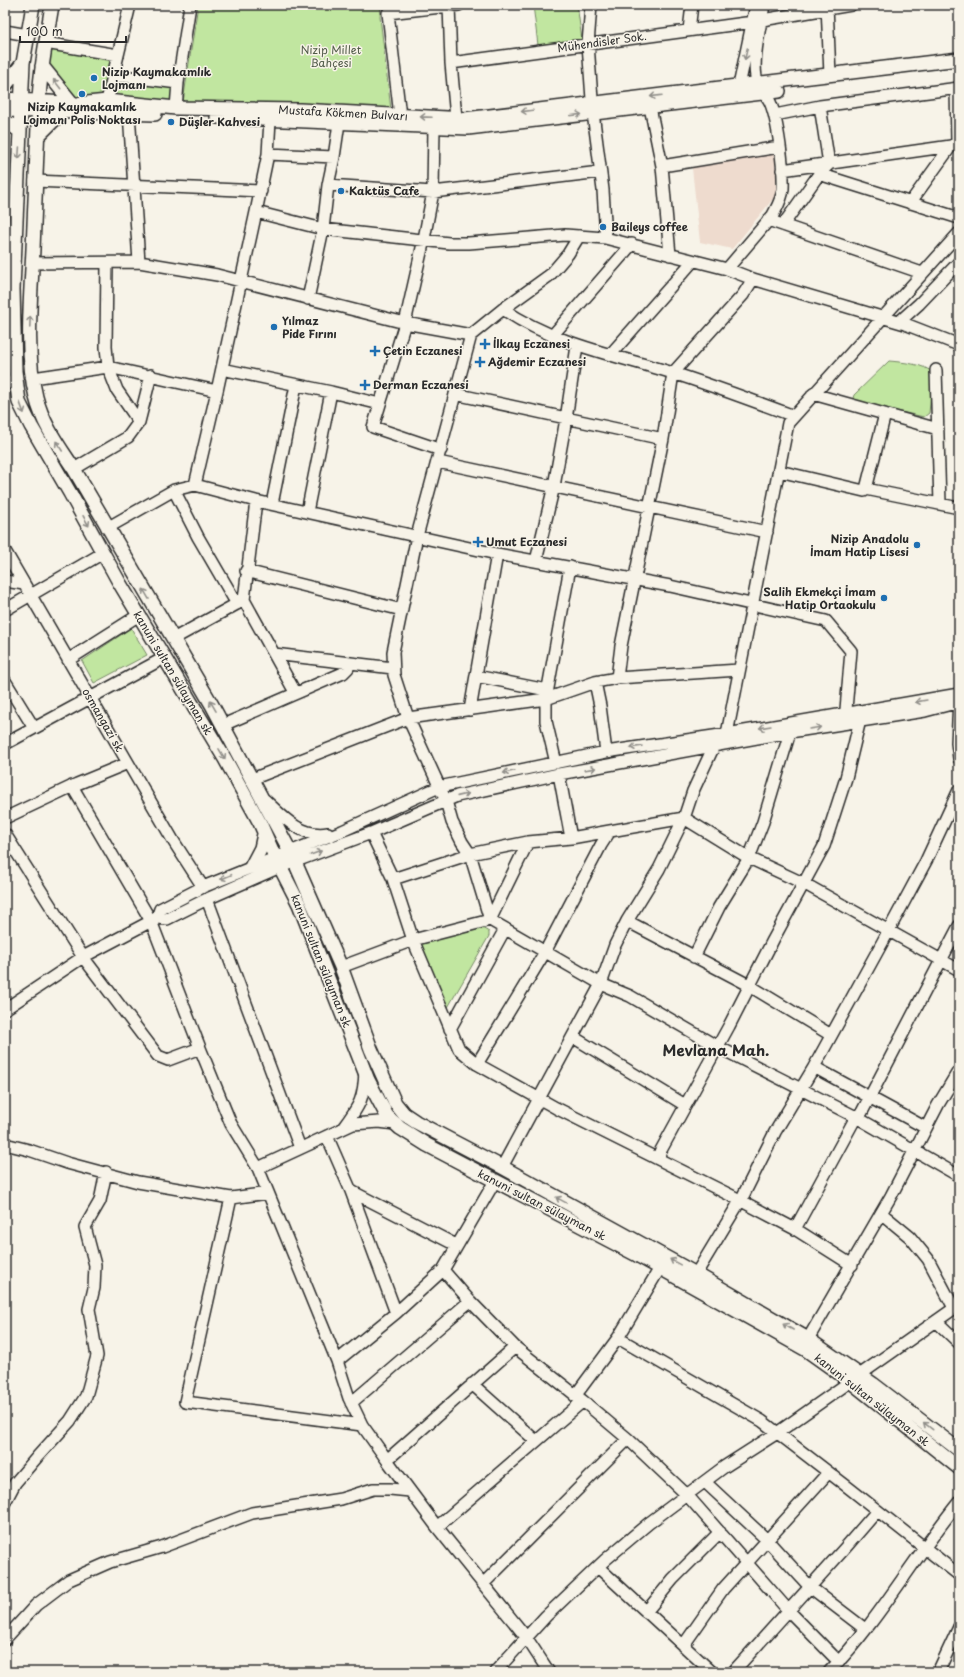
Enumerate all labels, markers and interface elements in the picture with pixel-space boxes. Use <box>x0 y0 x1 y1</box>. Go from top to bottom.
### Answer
scale bar <box>20 18 126 44</box>
text: 100 m <box>26 22 63 40</box>
street label: Mühendisler Sok. <box>556 27 648 56</box>
park label: Nizip Millet Bahçesi <box>301 41 362 71</box>
one-way arrow <box>741 47 749 60</box>
place label: Nizip Kaymakamlık Lojmanı <box>102 63 212 93</box>
marker: Nizip Kaymakamlık Lojmanı <box>89 73 99 83</box>
one-way arrow <box>53 79 61 90</box>
marker: Nizip Kaymakamlık Lojmanı Polis Noktası <box>77 89 87 99</box>
one-way arrow <box>650 92 663 100</box>
place label: Nizip Kaymakamlık Lojmanı Polis Noktası <box>23 98 141 128</box>
street label: Mustafa Kökmen Bulvarı <box>278 101 408 124</box>
one-way arrow <box>521 108 534 115</box>
one-way arrow <box>570 112 583 119</box>
place label: Düşler Kahvesi <box>179 113 261 130</box>
one-way arrow <box>420 113 433 121</box>
marker: Düşler Kahvesi <box>166 117 176 127</box>
one-way arrow <box>15 146 22 159</box>
place label: Kaktüs Cafe <box>349 182 420 199</box>
marker: Kaktüs Cafe <box>336 186 346 196</box>
place label: Baileys coffee <box>611 218 689 235</box>
marker: Baileys coffee <box>598 222 608 232</box>
place label: Yılmaz Pide Fırını <box>282 312 337 342</box>
one-way arrow <box>27 316 34 329</box>
marker: Yılmaz Pide Fırını <box>269 322 279 332</box>
place label: İlkay Eczanesi <box>493 335 570 352</box>
marker: İlkay Eczanesi <box>480 339 490 349</box>
place label: Çetin Eczanesi <box>383 342 463 359</box>
marker: Çetin Eczanesi <box>370 346 380 356</box>
place label: Ağdemir Eczanesi <box>487 353 587 370</box>
marker: Ağdemir Eczanesi <box>475 357 485 367</box>
place label: Derman Eczanesi <box>373 376 469 393</box>
marker: Derman Eczanesi <box>360 380 370 390</box>
one-way arrow <box>18 402 26 414</box>
one-way arrow <box>54 440 62 452</box>
one-way arrow <box>82 515 90 527</box>
place label: Nizip Anadolu İmam Hatip Lisesi <box>810 530 910 560</box>
place label: Umut Eczanesi <box>486 533 568 550</box>
marker: Umut Eczanesi <box>473 537 483 547</box>
marker: Nizip Anadolu İmam Hatip Lisesi <box>912 540 922 550</box>
place label: Salih Ekmekçi İmam Hatip Ortaokulu <box>763 583 876 613</box>
one-way arrow <box>142 589 150 600</box>
marker: Salih Ekmekçi İmam Hatip Ortaokulu <box>879 593 889 603</box>
street label: kanuni sultan sülayman sk <box>129 607 218 738</box>
street label: osmangazi sk <box>78 685 129 755</box>
one-way arrow <box>914 697 927 705</box>
one-way arrow <box>208 700 216 712</box>
one-way arrow <box>759 724 772 732</box>
one-way arrow <box>808 724 821 732</box>
one-way arrow <box>630 743 643 751</box>
one-way arrow <box>218 748 226 759</box>
one-way arrow <box>583 764 596 772</box>
one-way arrow <box>503 768 516 776</box>
one-way arrow <box>456 790 469 798</box>
one-way arrow <box>310 848 322 856</box>
one-way arrow <box>220 874 232 882</box>
street label: kanuni sultan sülayman sk <box>287 892 356 1030</box>
district label: Mevlana Mah. <box>663 1038 769 1061</box>
street label: kanuni sultan sülayman sk <box>475 1165 610 1245</box>
one-way arrow <box>555 1195 567 1203</box>
one-way arrow <box>669 1258 681 1266</box>
one-way arrow <box>782 1322 794 1330</box>
street label: kanuni sultan sülayman sk <box>811 1349 934 1450</box>
one-way arrow <box>923 1422 934 1430</box>

